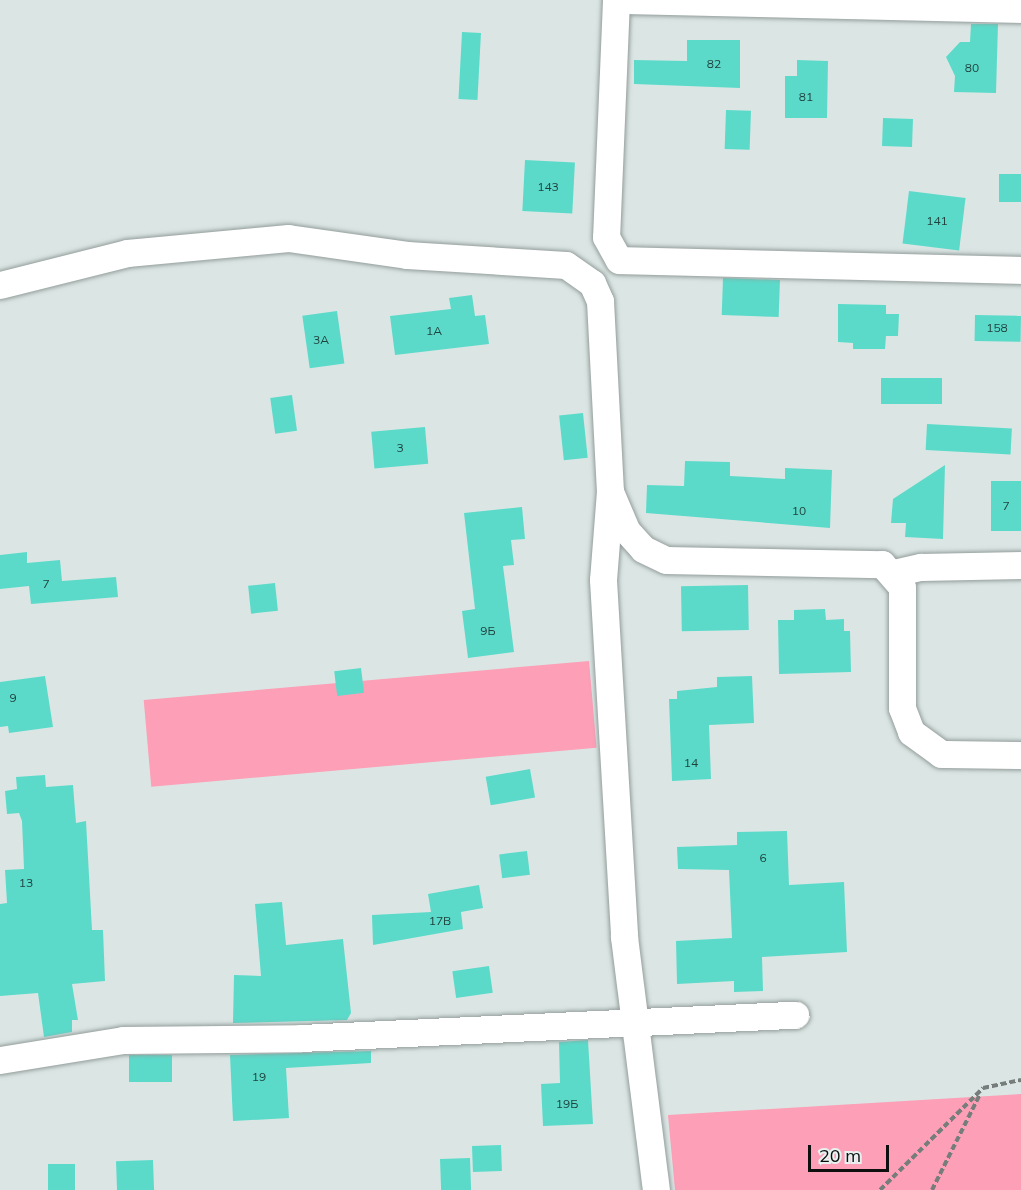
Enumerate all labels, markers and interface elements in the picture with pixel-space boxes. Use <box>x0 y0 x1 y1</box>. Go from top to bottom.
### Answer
house number: 82 <box>707 57 721 71</box>
house number: 80 <box>965 61 979 75</box>
house number: 81 <box>799 90 813 104</box>
house number: 143 <box>537 180 559 194</box>
house number: 141 <box>926 214 948 228</box>
house number: 158 <box>986 321 1008 335</box>
house number: 1А <box>426 324 442 338</box>
house number: 3А <box>313 333 329 347</box>
house number: 3 <box>396 441 404 455</box>
house number: 7 <box>1002 499 1010 513</box>
house number: 10 <box>792 504 806 518</box>
house number: 7 <box>42 577 50 591</box>
house number: 9Б <box>480 624 496 638</box>
house number: 9 <box>9 691 17 705</box>
house number: 14 <box>684 756 698 770</box>
house number: 6 <box>759 851 767 865</box>
house number: 13 <box>19 876 33 890</box>
house number: 17В <box>429 914 451 928</box>
house number: 19 <box>252 1070 266 1084</box>
house number: 19Б <box>556 1097 578 1111</box>
scale bar <box>811 1133 892 1171</box>
text: 20 m <box>819 1144 861 1167</box>

